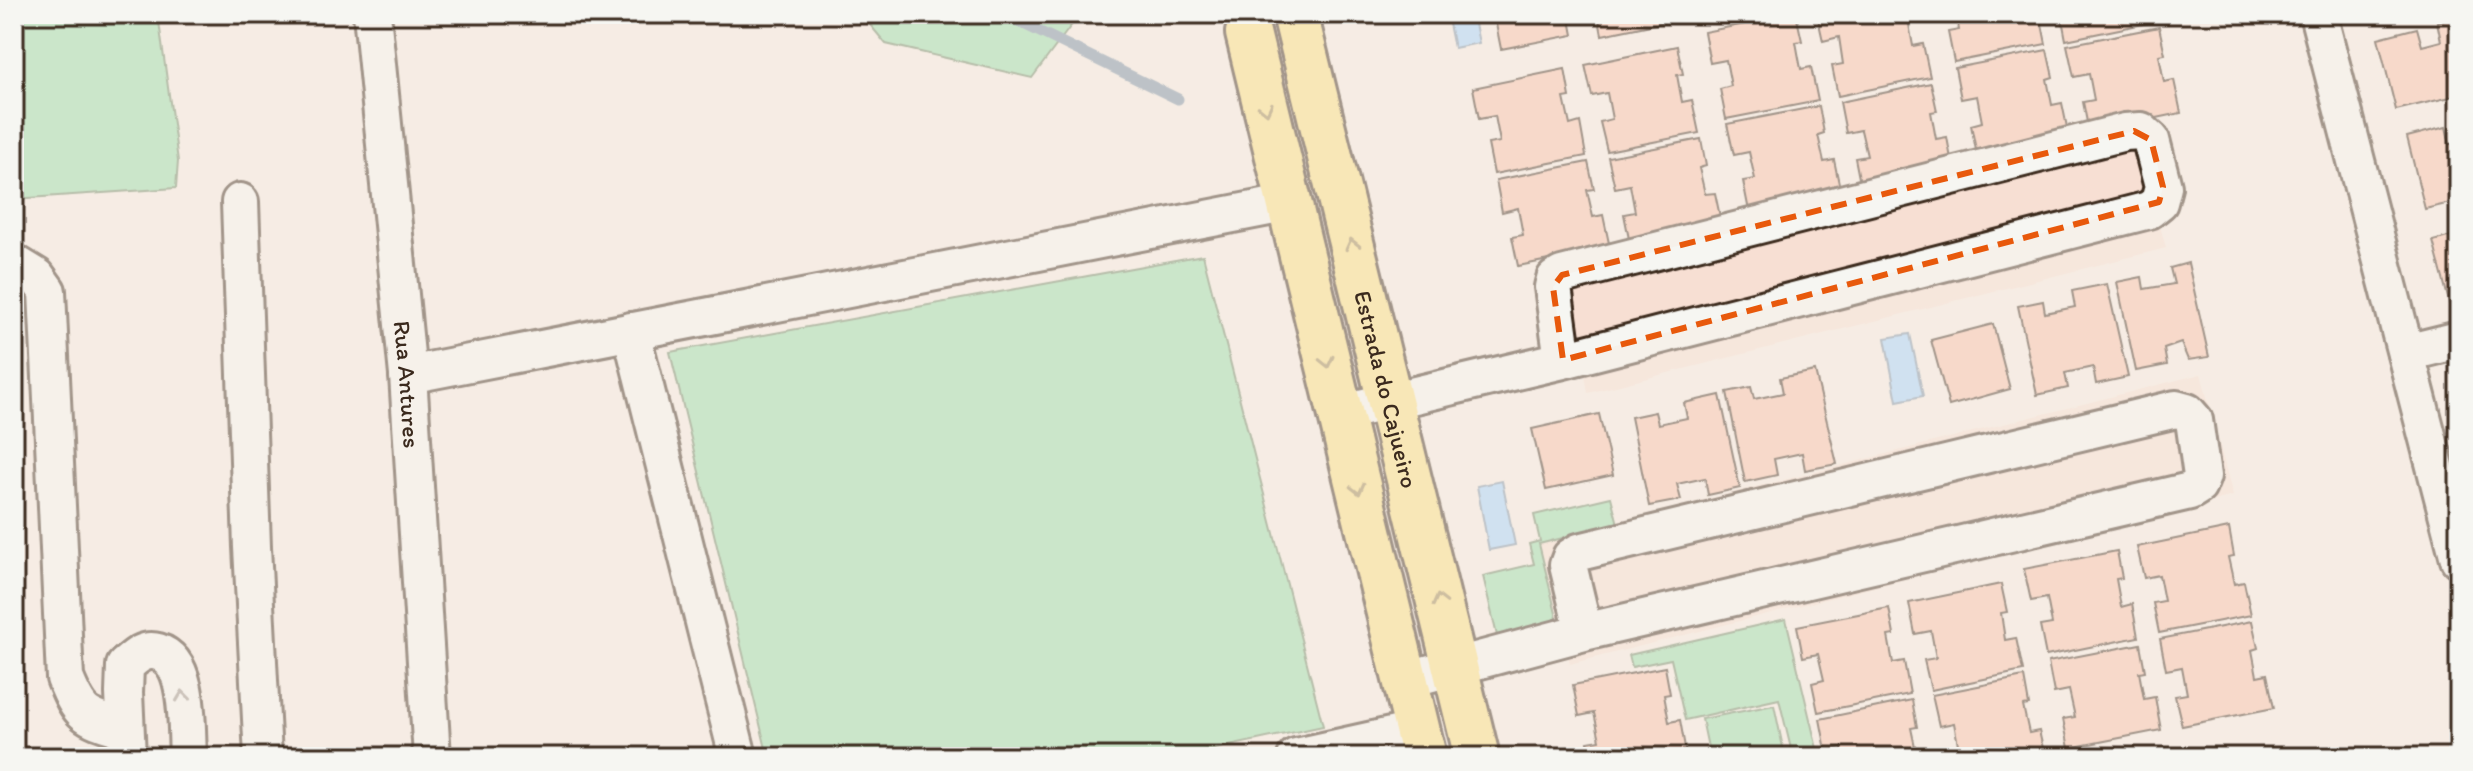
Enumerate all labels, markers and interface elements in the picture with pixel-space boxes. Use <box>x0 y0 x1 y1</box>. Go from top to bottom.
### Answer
one-way arrow <box>1257 101 1274 115</box>
one-way arrow <box>1344 238 1361 251</box>
street label: Estrada do Cajueiro <box>1349 287 1425 491</box>
street label: Rua Antures <box>388 319 427 449</box>
one-way arrow <box>1318 354 1335 368</box>
one-way arrow <box>1349 481 1366 495</box>
one-way arrow <box>1431 593 1448 607</box>
one-way arrow <box>175 689 192 703</box>

